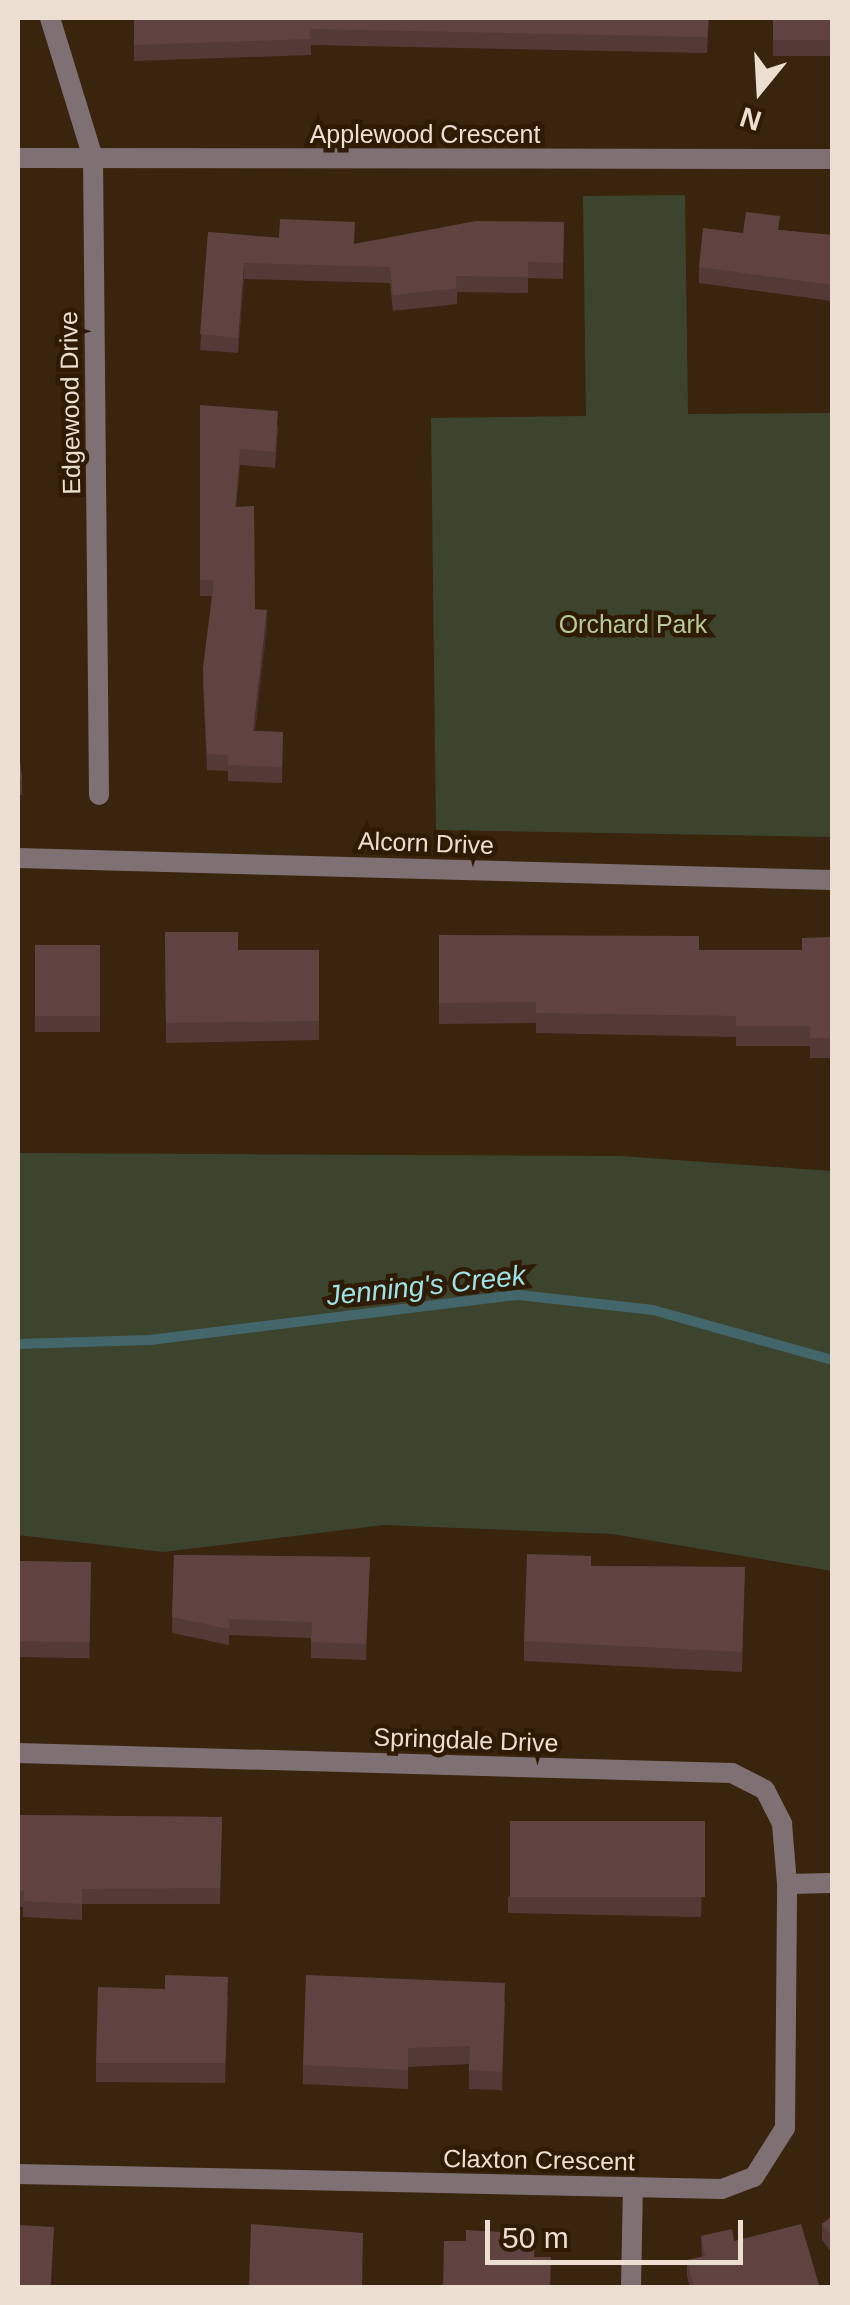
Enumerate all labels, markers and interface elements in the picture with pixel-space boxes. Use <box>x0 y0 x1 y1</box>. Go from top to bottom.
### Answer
north arrow <box>710 40 810 140</box>
text: N <box>736 101 765 137</box>
street label: Applewood Crescent <box>310 119 540 149</box>
street label: Edgewood Drive <box>53 311 87 495</box>
park label: Orchard Park <box>559 609 707 639</box>
street label: Alcorn Drive <box>357 826 495 860</box>
water label: Jenning's Creek <box>325 1259 527 1313</box>
street label: Springdale Drive <box>373 1722 559 1758</box>
street label: Claxton Crescent <box>443 2143 635 2177</box>
scale bar <box>490 2200 748 2262</box>
text: 50 m <box>502 2221 569 2254</box>

